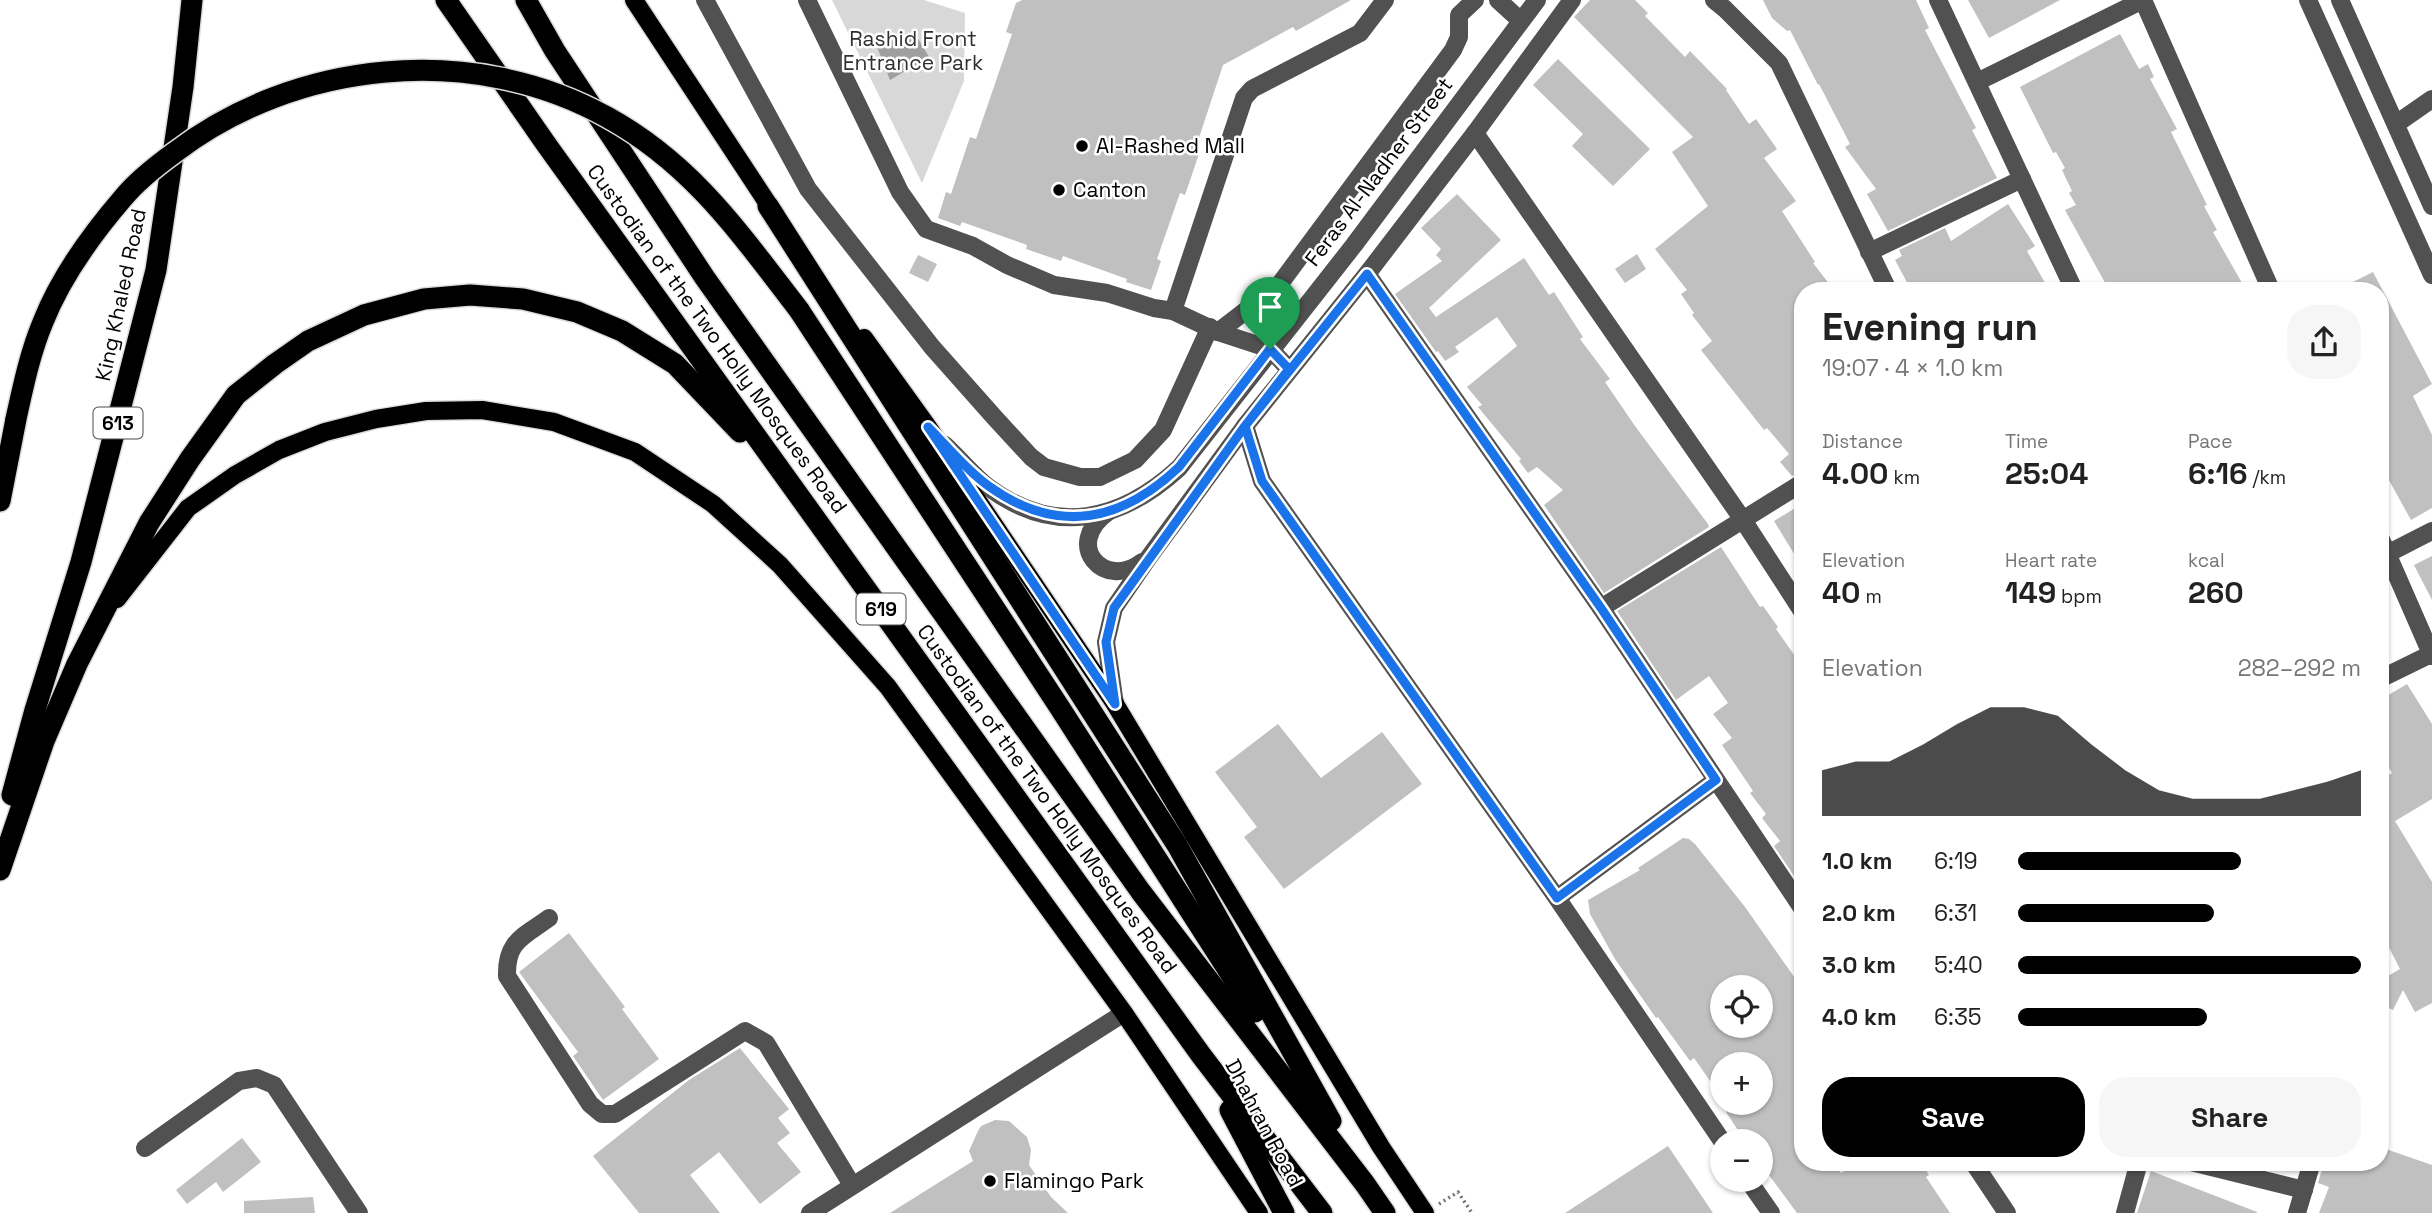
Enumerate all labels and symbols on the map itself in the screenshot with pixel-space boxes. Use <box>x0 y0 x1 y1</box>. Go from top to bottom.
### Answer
park label: Rashid Front Entrance Park <box>843 25 983 76</box>
street label: Feras Al-Nadher Street <box>1299 72 1458 271</box>
place label: Al-Rashed Mall <box>1096 132 1245 159</box>
marker: Al-Rashed Mall <box>1074 138 1090 154</box>
street label: Custodian of the Two Holly Mosques Road <box>581 159 853 519</box>
place label: Canton <box>1073 176 1146 203</box>
marker: Canton <box>1051 182 1067 198</box>
street label: King Khaled Road <box>89 206 152 384</box>
pin <box>1240 277 1300 349</box>
road number: 613 <box>94 408 142 438</box>
road number: 619 <box>856 594 906 624</box>
street label: Custodian of the Two Holly Mosques Road <box>911 619 1183 979</box>
street label: Dhahran Road <box>1219 1054 1310 1191</box>
place label: Flamingo Park <box>1004 1167 1144 1194</box>
marker: Flamingo Park <box>982 1173 998 1189</box>

